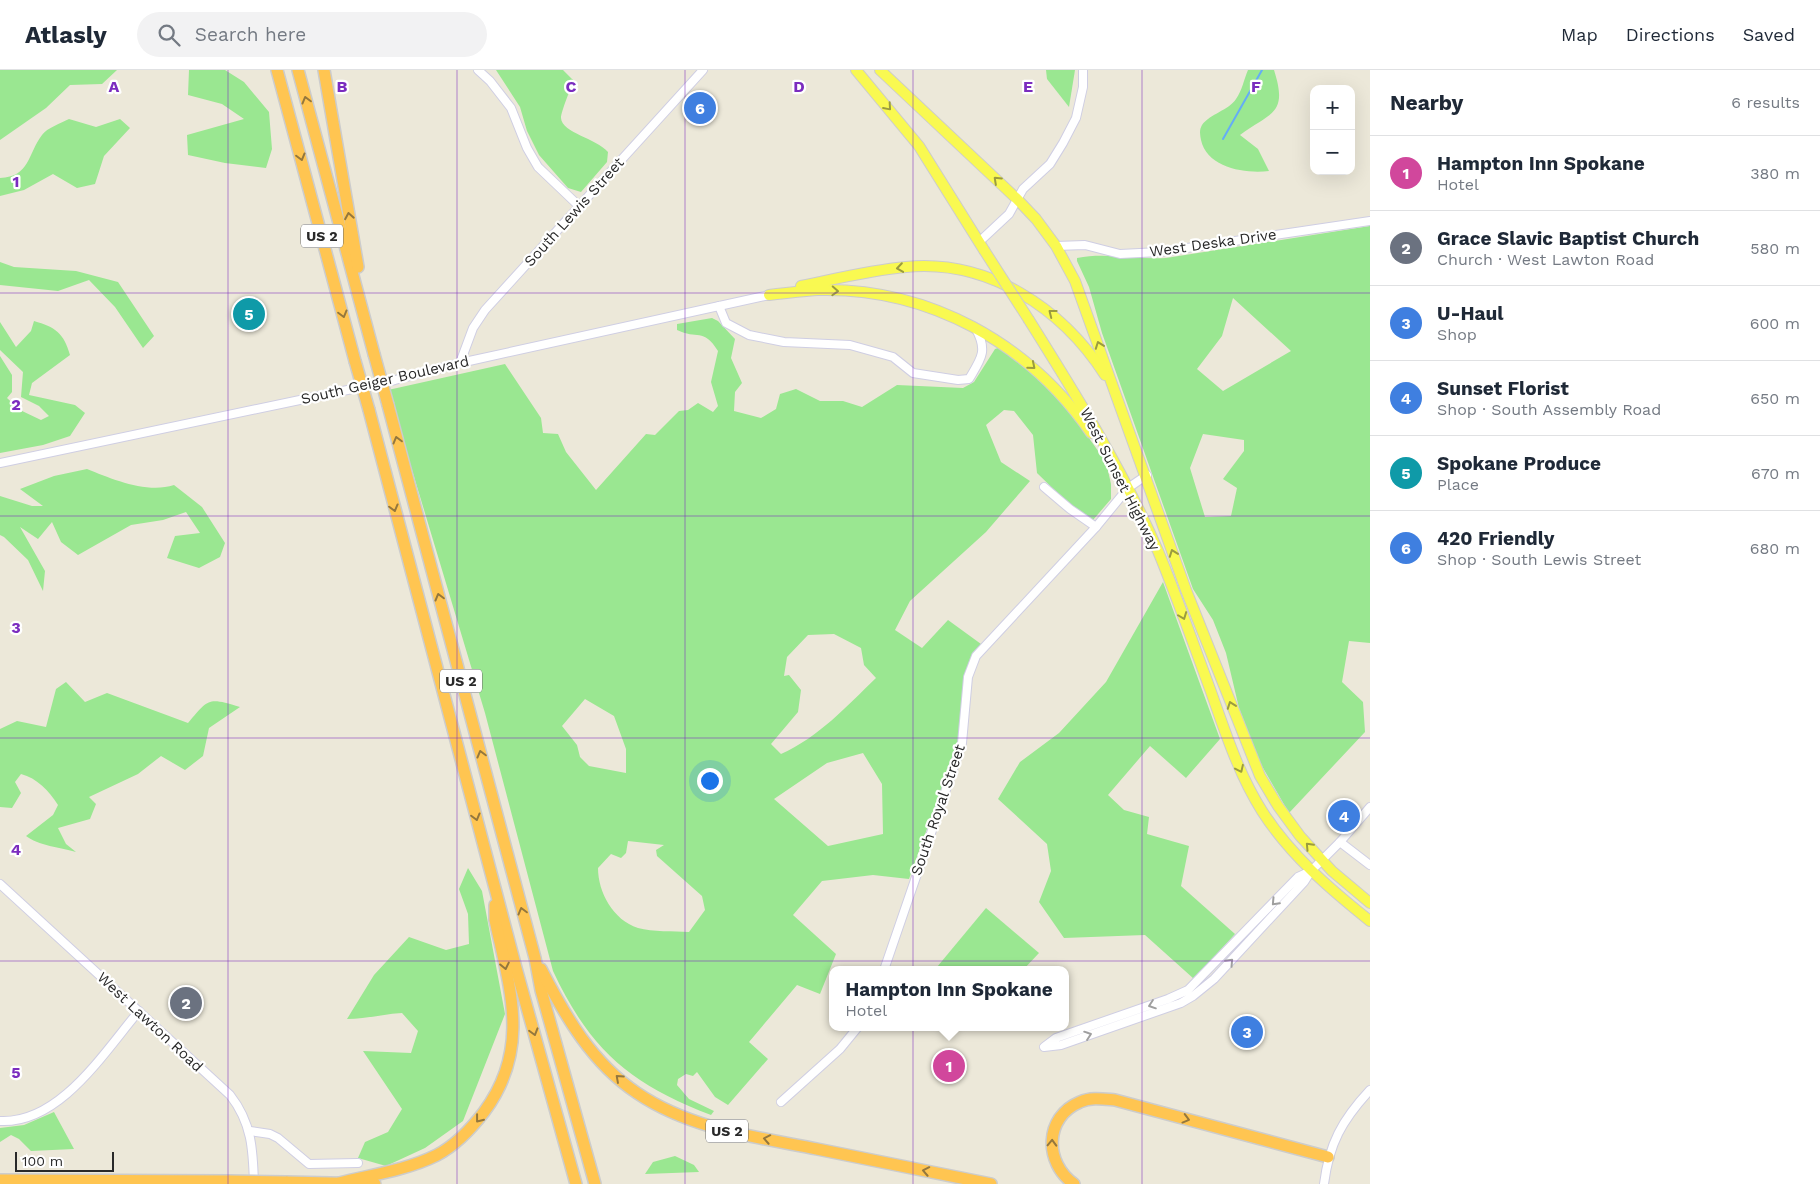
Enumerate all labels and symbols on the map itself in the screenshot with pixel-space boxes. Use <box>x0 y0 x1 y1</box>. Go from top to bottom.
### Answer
text: A <box>109 77 120 96</box>
text: B <box>337 77 348 96</box>
text: C <box>566 77 577 96</box>
text: D <box>793 77 805 96</box>
text: E <box>1023 77 1033 96</box>
text: F <box>1251 77 1261 96</box>
pin: 6 <box>684 89 716 127</box>
one-way arrow <box>301 95 312 104</box>
one-way arrow <box>883 101 892 110</box>
one-way arrow <box>295 152 305 160</box>
street label: South Lewis Street <box>520 153 628 270</box>
text: 1 <box>13 172 19 191</box>
one-way arrow <box>994 177 1003 186</box>
one-way arrow <box>344 211 354 220</box>
road number: US 2 <box>301 224 343 248</box>
street label: West Deska Drive <box>1148 225 1278 261</box>
one-way arrow <box>896 262 904 273</box>
one-way arrow <box>831 286 839 296</box>
pin: 5 <box>233 295 265 333</box>
one-way arrow <box>337 309 347 317</box>
one-way arrow <box>1049 311 1058 319</box>
one-way arrow <box>1095 342 1105 350</box>
street label: South Geiger Boulevard <box>299 352 471 408</box>
one-way arrow <box>1026 360 1035 368</box>
text: 2 <box>11 395 21 414</box>
street label: West Sunset Highway <box>1076 405 1164 554</box>
one-way arrow <box>392 435 403 444</box>
one-way arrow <box>389 503 399 511</box>
one-way arrow <box>1169 549 1179 558</box>
one-way arrow <box>434 592 445 601</box>
one-way arrow <box>1177 612 1187 620</box>
text: 3 <box>11 618 21 637</box>
road number: US 2 <box>440 670 482 692</box>
one-way arrow <box>1227 701 1237 709</box>
street label: South Royal Street <box>907 741 969 878</box>
one-way arrow <box>476 750 486 758</box>
one-way arrow <box>1233 764 1244 773</box>
your location <box>697 768 723 794</box>
pin: 4 <box>1328 797 1360 835</box>
one-way arrow <box>471 813 481 821</box>
text: 4 <box>11 840 21 859</box>
one-way arrow <box>1306 842 1315 851</box>
one-way arrow <box>1272 897 1281 906</box>
one-way arrow <box>518 907 528 915</box>
one-way arrow <box>1224 959 1233 968</box>
one-way arrow <box>499 962 510 971</box>
street label: West Lawton Road <box>93 968 207 1076</box>
pin: 2 <box>170 984 202 1022</box>
one-way arrow <box>1148 999 1157 1009</box>
pin: 3 <box>1231 1013 1263 1051</box>
one-way arrow <box>529 1027 539 1035</box>
one-way arrow <box>1083 1031 1092 1041</box>
pin: 1 <box>933 1047 965 1085</box>
text: 5 <box>11 1063 21 1082</box>
one-way arrow <box>615 1075 624 1084</box>
one-way arrow <box>476 1113 484 1122</box>
one-way arrow <box>1181 1113 1190 1124</box>
road number: US 2 <box>706 1120 748 1142</box>
one-way arrow <box>762 1135 771 1145</box>
one-way arrow <box>1047 1139 1057 1147</box>
scale bar <box>15 1149 114 1172</box>
one-way arrow <box>922 1166 931 1176</box>

